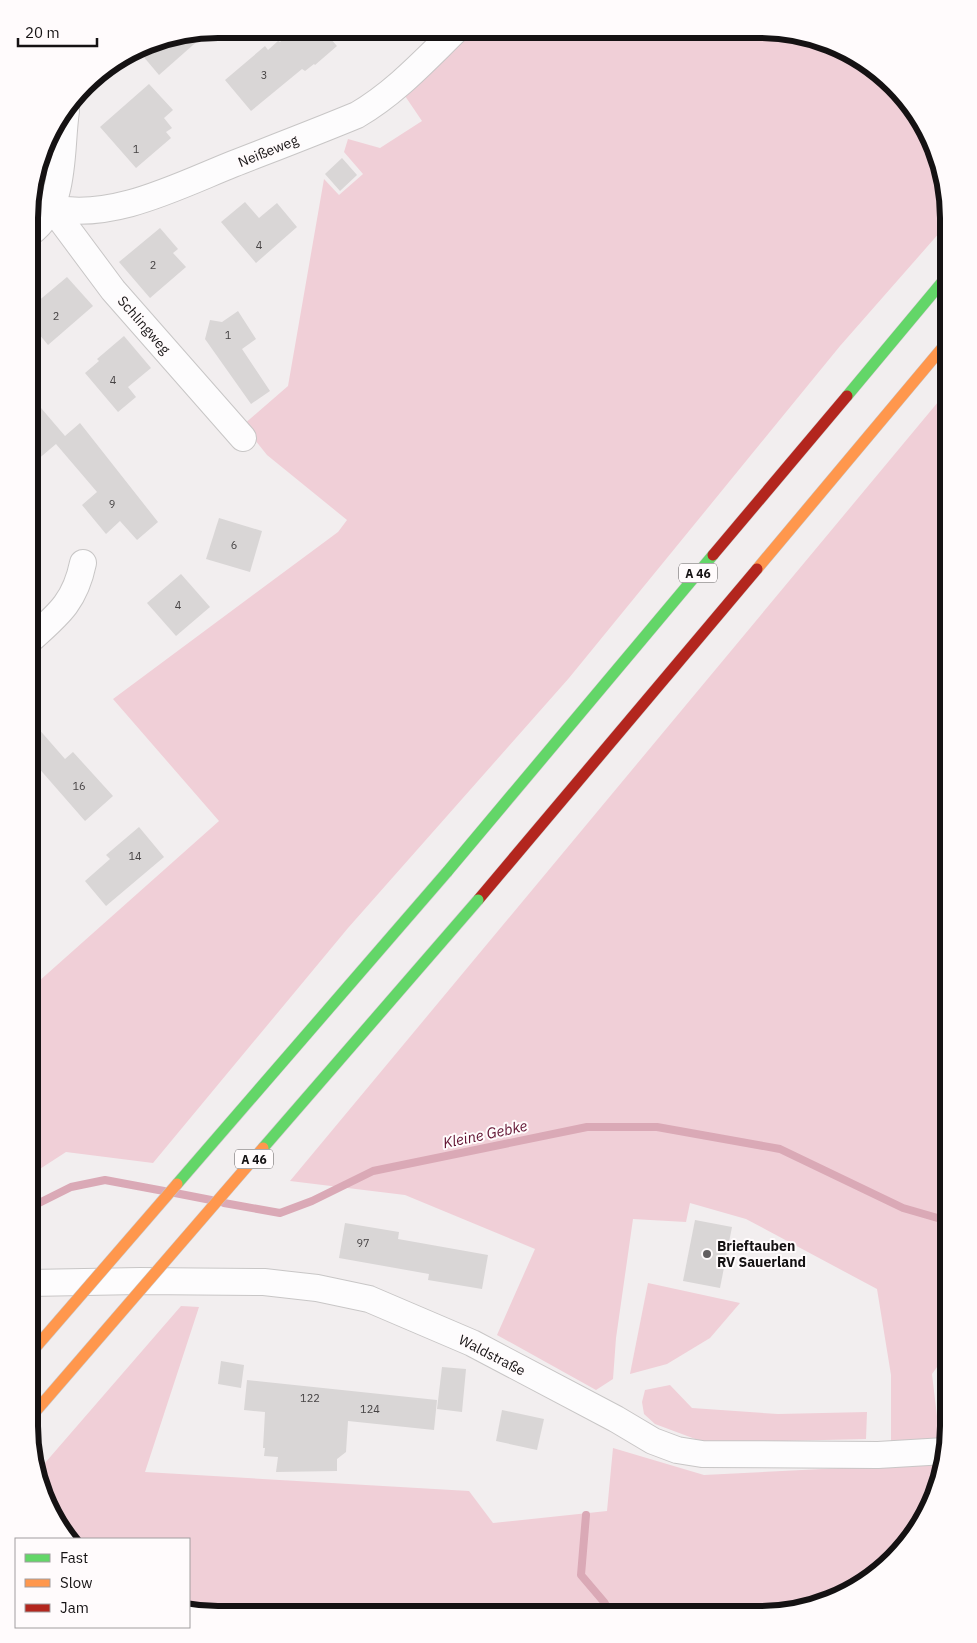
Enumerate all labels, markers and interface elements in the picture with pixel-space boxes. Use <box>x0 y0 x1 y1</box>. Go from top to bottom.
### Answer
scale bar <box>18 15 96 47</box>
text: 20 m <box>25 23 60 42</box>
house number: 3 <box>261 68 267 82</box>
street label: Neißeweg <box>235 131 301 171</box>
house number: 1 <box>133 142 140 156</box>
house number: 4 <box>256 238 263 252</box>
house number: 2 <box>150 258 156 272</box>
street label: Schlingweg <box>114 292 175 358</box>
house number: 2 <box>53 309 59 323</box>
house number: 1 <box>225 328 232 342</box>
house number: 4 <box>110 373 117 387</box>
house number: 9 <box>109 497 115 511</box>
house number: 6 <box>231 538 237 552</box>
road number: A 46 <box>679 564 717 582</box>
house number: 4 <box>175 598 182 612</box>
house number: 16 <box>72 779 86 793</box>
house number: 14 <box>128 849 142 863</box>
water label: Kleine Gebke <box>441 1116 529 1152</box>
road number: A 46 <box>235 1150 273 1168</box>
house number: 97 <box>356 1236 370 1250</box>
place label: Brieftauben RV Sauerland <box>717 1237 806 1271</box>
marker: Brieftauben RV Sauerland <box>701 1248 713 1260</box>
street label: Waldstraße <box>456 1331 529 1380</box>
house number: 122 <box>300 1391 320 1405</box>
house number: 124 <box>360 1402 380 1416</box>
legend <box>15 1538 190 1628</box>
text: Fast <box>60 1548 88 1567</box>
text: Slow <box>60 1573 93 1592</box>
text: Jam <box>60 1598 89 1617</box>

